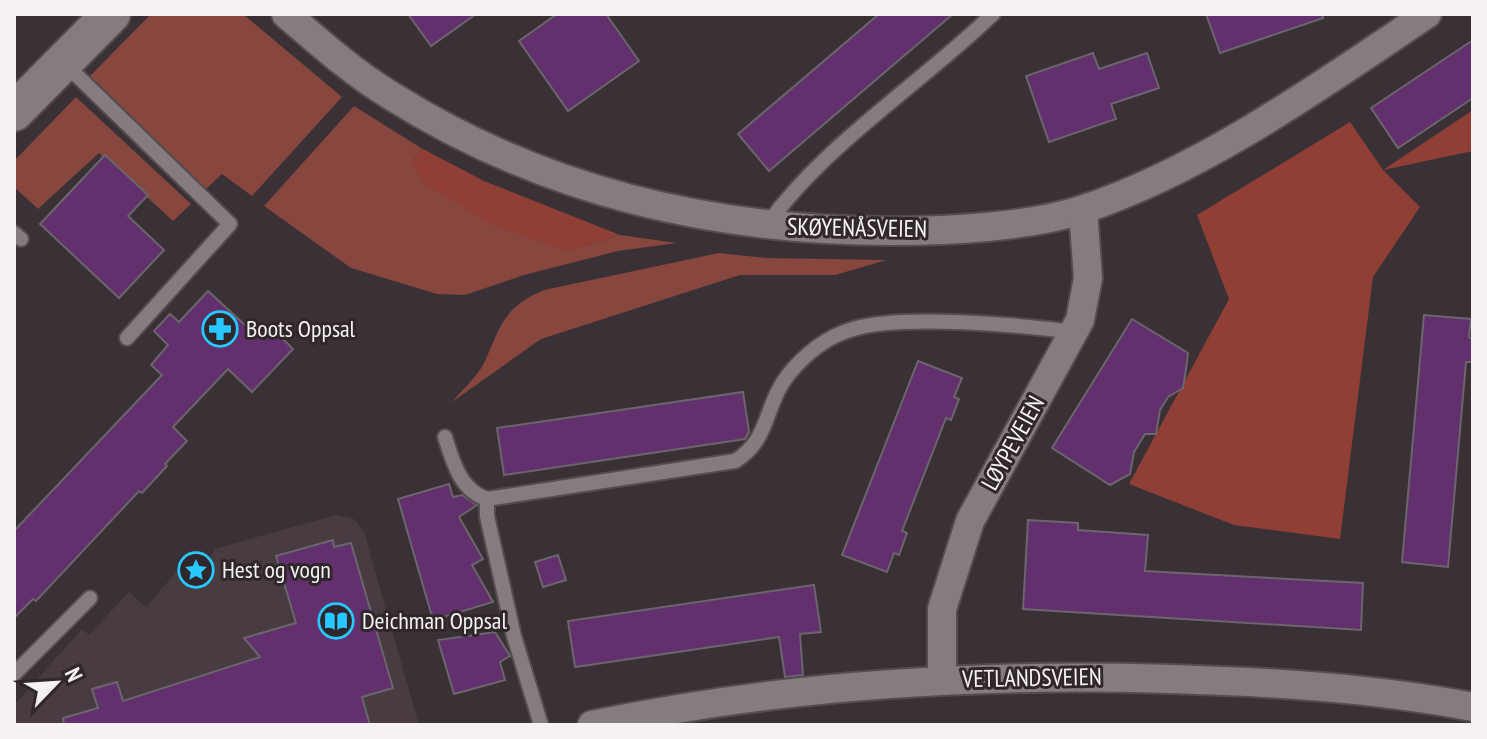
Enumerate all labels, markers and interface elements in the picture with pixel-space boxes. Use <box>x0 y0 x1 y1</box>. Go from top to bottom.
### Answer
street label: SKØYENÅSVEIEN <box>787 211 927 244</box>
pharmacy icon: Boots Oppsal <box>201 310 239 348</box>
place label: Boots Oppsal <box>246 313 356 344</box>
street label: LØYPEVEIEN <box>974 390 1051 495</box>
place icon: Hest og vogn <box>177 551 215 589</box>
place label: Hest og vogn <box>222 554 331 585</box>
library icon: Deichman Oppsal <box>317 602 355 640</box>
place label: Deichman Oppsal <box>362 605 507 636</box>
north arrow <box>16 643 96 723</box>
street label: VETLANDSVEIEN <box>961 661 1102 694</box>
text: N <box>59 663 89 686</box>

